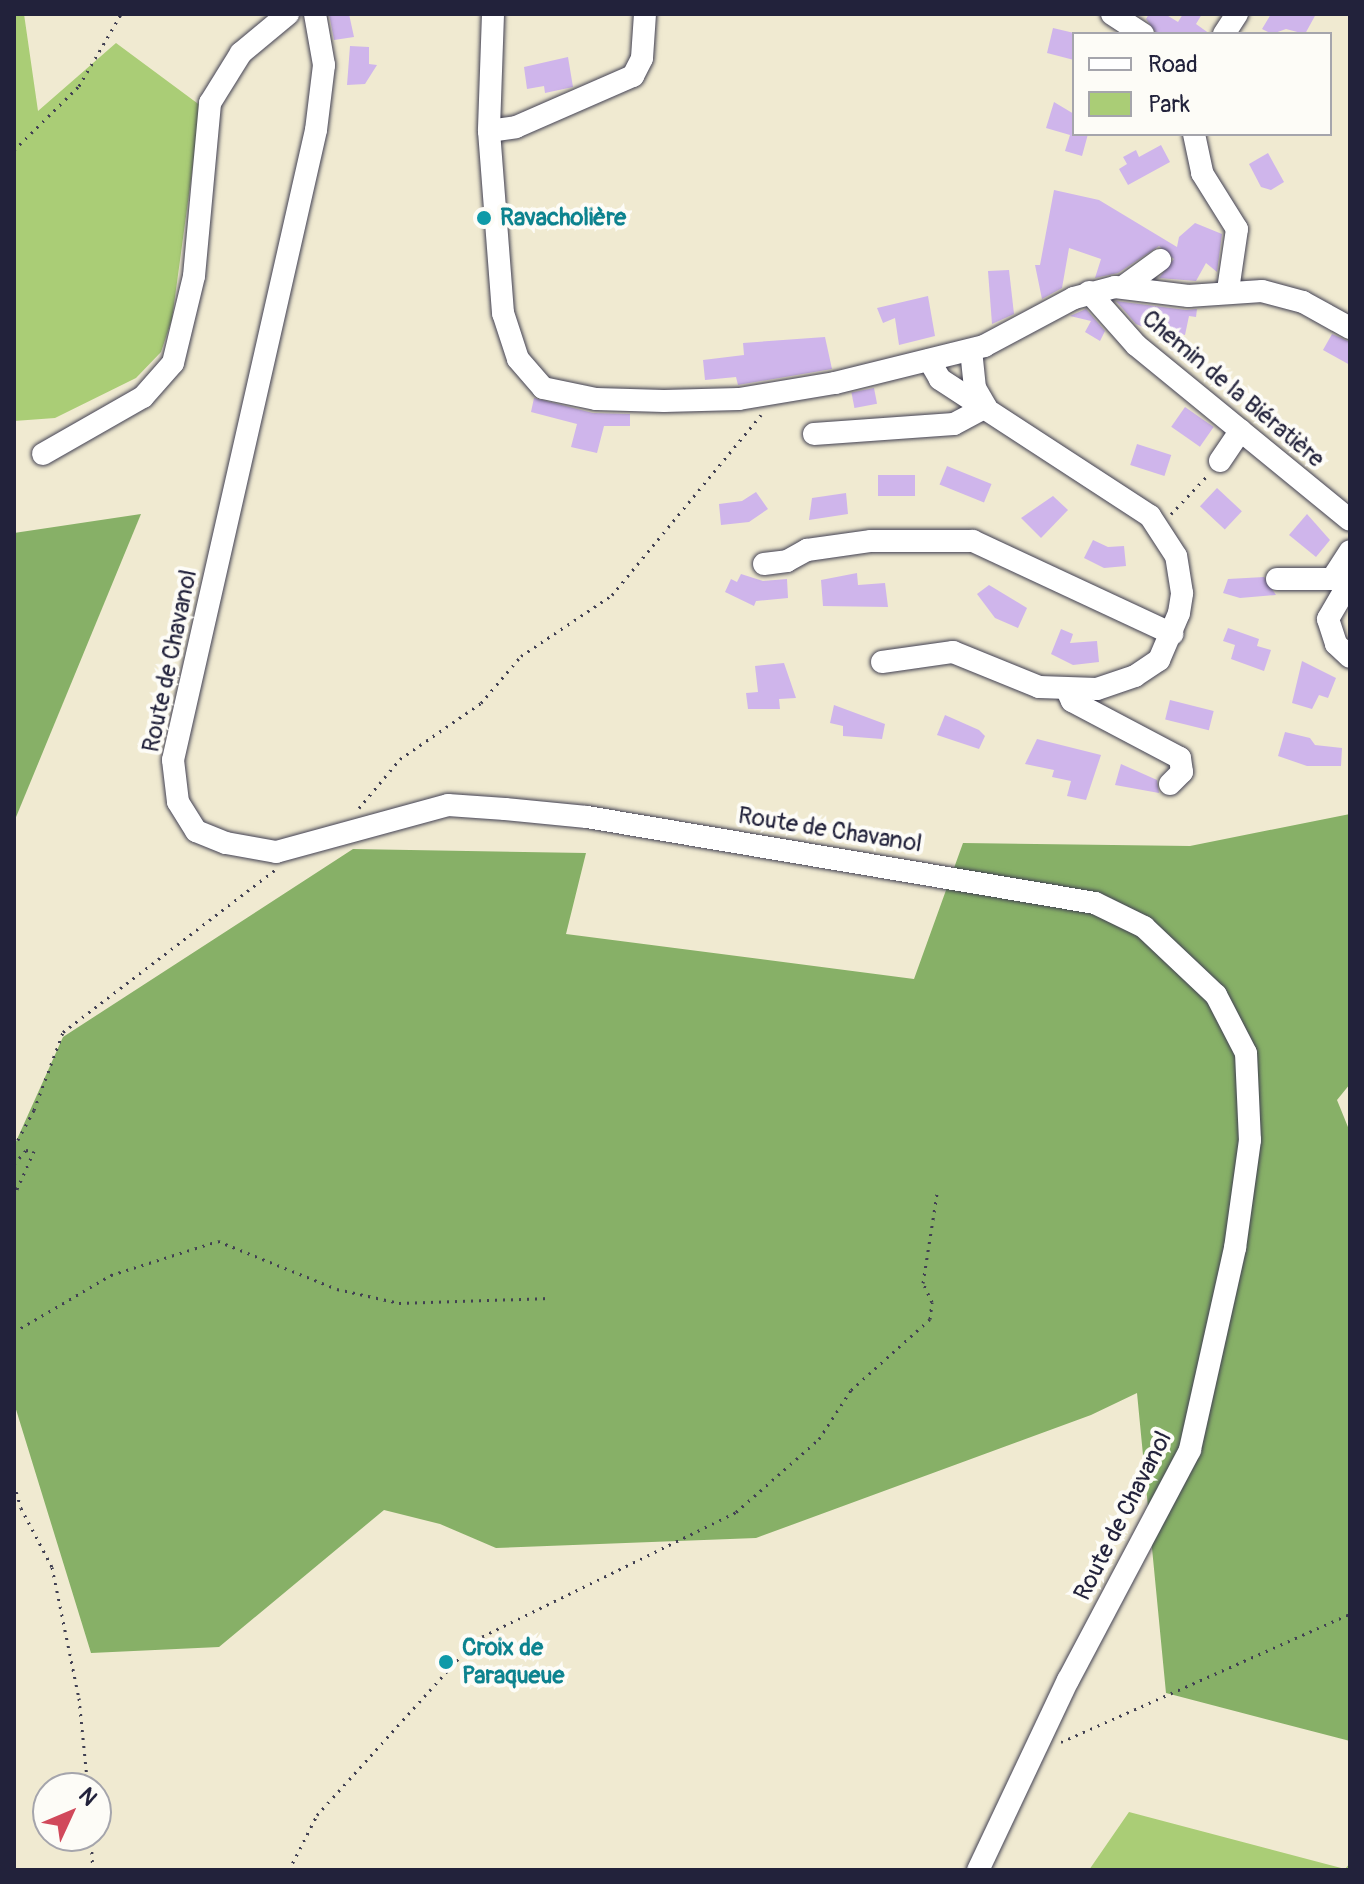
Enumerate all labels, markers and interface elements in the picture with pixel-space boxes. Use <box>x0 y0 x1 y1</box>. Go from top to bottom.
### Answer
legend <box>1072 32 1332 136</box>
text: Road <box>1148 50 1198 79</box>
text: Park <box>1148 90 1190 119</box>
place label: Ravacholière <box>500 204 626 232</box>
marker: Ravacholière <box>475 209 493 227</box>
street label: Chemin de la Biératière <box>1136 304 1330 474</box>
street label: Route de Chavanol <box>137 567 203 755</box>
street label: Route de Chavanol <box>736 801 924 859</box>
street label: Route de Chavanol <box>1068 1427 1178 1605</box>
place label: Croix de Paraqueue <box>462 1634 564 1690</box>
marker: Croix de Paraqueue <box>437 1653 455 1671</box>
north arrow <box>32 1772 112 1852</box>
text: N <box>73 1782 103 1812</box>

